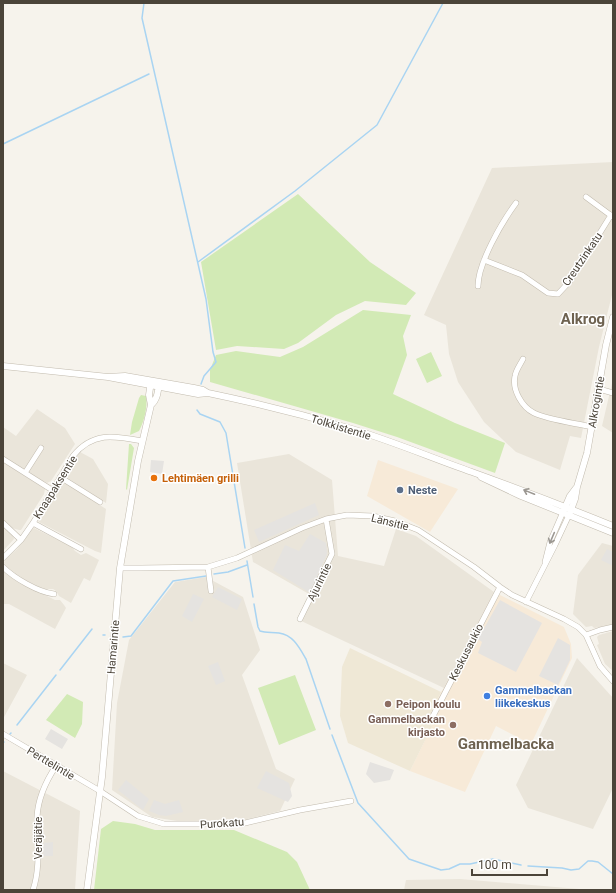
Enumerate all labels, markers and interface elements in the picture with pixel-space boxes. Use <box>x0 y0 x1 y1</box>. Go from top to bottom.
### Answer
street label: Creutzinkatu <box>560 230 605 288</box>
district label: Alkrog <box>561 310 605 328</box>
street label: Alkrogintie <box>586 375 607 429</box>
street label: Tolkkistentie <box>309 412 373 443</box>
street label: Knaapaksentie <box>31 453 80 521</box>
place label: Lehtimäen grilli <box>162 472 239 485</box>
marker: Lehtimäen grilli <box>149 473 159 483</box>
place label: Neste <box>408 484 437 497</box>
marker: Neste <box>395 485 405 495</box>
one-way arrow <box>524 488 536 496</box>
street label: Länsitie <box>370 512 410 533</box>
one-way arrow <box>547 532 555 544</box>
street label: Ajurintie <box>305 561 334 603</box>
street label: Hamarintie <box>105 619 122 675</box>
street label: Keskusaukio <box>447 622 486 683</box>
place label: Gammelbackan liikekeskus <box>495 684 572 710</box>
marker: Gammelbackan liikekeskus <box>482 691 492 701</box>
place label: Peipon koulu <box>396 698 461 711</box>
marker: Peipon koulu <box>383 699 393 709</box>
place label: Gammelbackan kirjasto <box>368 713 445 739</box>
marker: Gammelbackan kirjasto <box>448 720 458 730</box>
district label: Gammelbacka <box>458 735 554 753</box>
street label: Perttelintie <box>25 744 77 783</box>
street label: Purokatu <box>200 815 244 832</box>
street label: Veräjätie <box>32 816 45 859</box>
scale bar <box>472 851 547 877</box>
text: 100 m <box>478 858 512 872</box>

